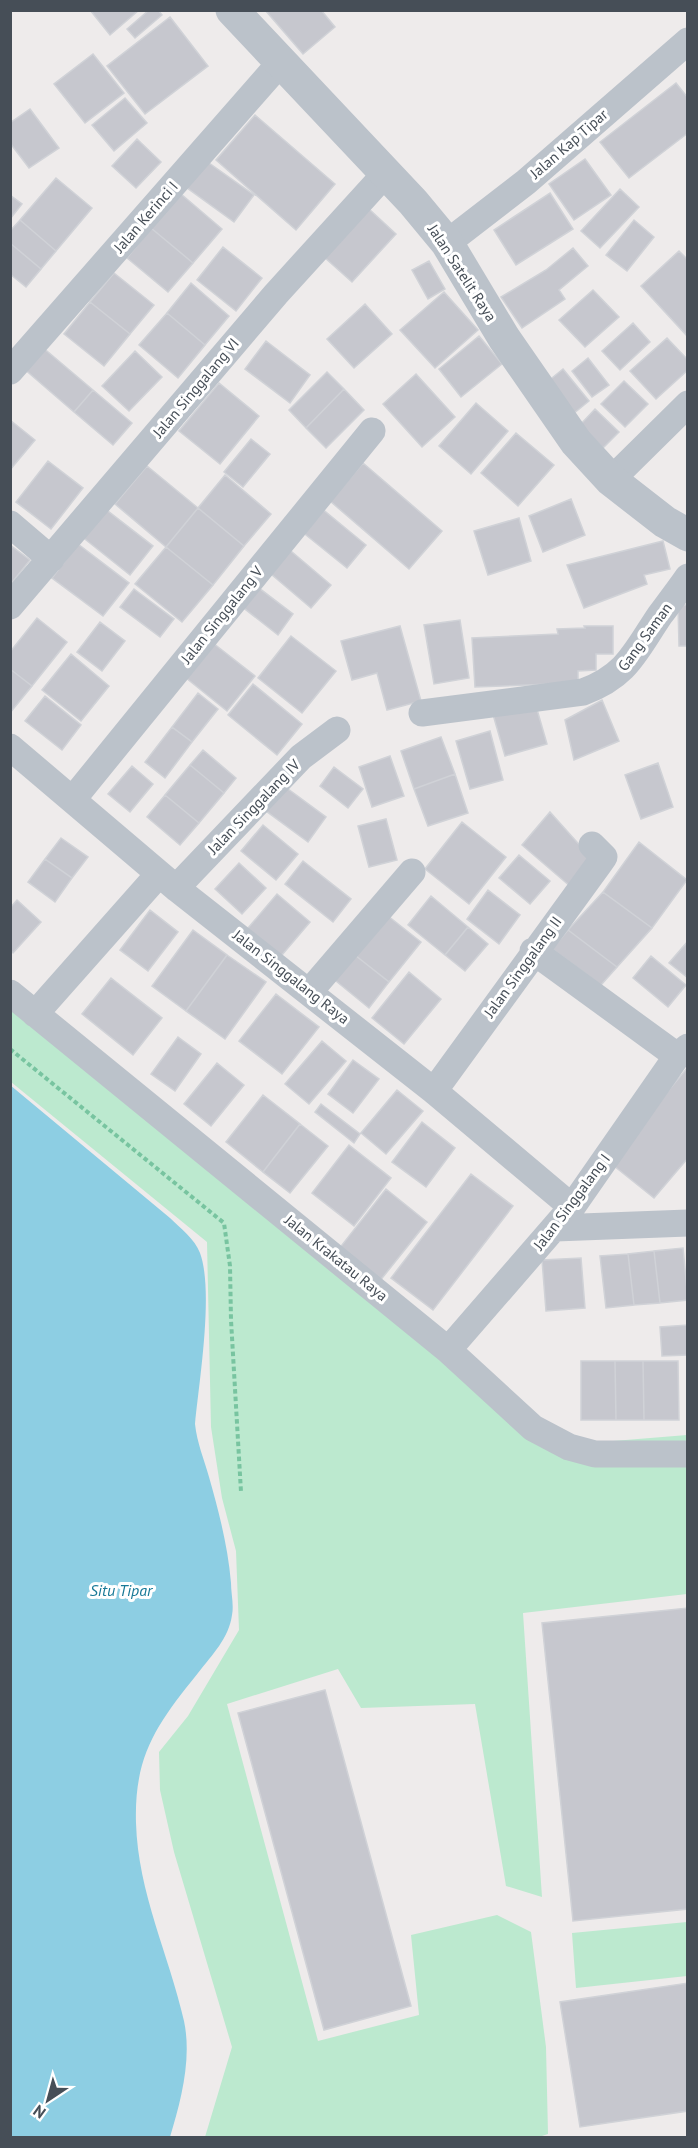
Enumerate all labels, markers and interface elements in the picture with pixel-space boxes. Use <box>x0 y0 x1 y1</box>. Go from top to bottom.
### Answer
street label: Jalan Kap Tipar <box>525 105 611 183</box>
street label: Jalan Kerinci I <box>109 177 182 257</box>
street label: Jalan Satelit Raya <box>423 220 501 325</box>
street label: Jalan Singgalang VI <box>148 334 243 442</box>
street label: Jalan Singgalang V <box>176 562 267 668</box>
street label: Gang Saman <box>613 599 676 675</box>
street label: Jalan Singgalang IV <box>203 755 304 859</box>
street label: Jalan Singgalang II <box>479 912 566 1022</box>
street label: Jalan Singgalang Raya <box>229 925 353 1028</box>
street label: Jalan Singgalang I <box>528 1150 614 1255</box>
street label: Jalan Krakatau Raya <box>280 1210 392 1305</box>
water label: Situ Tipar <box>90 1580 154 1600</box>
north arrow <box>18 2070 78 2130</box>
text: N <box>29 2101 49 2123</box>

